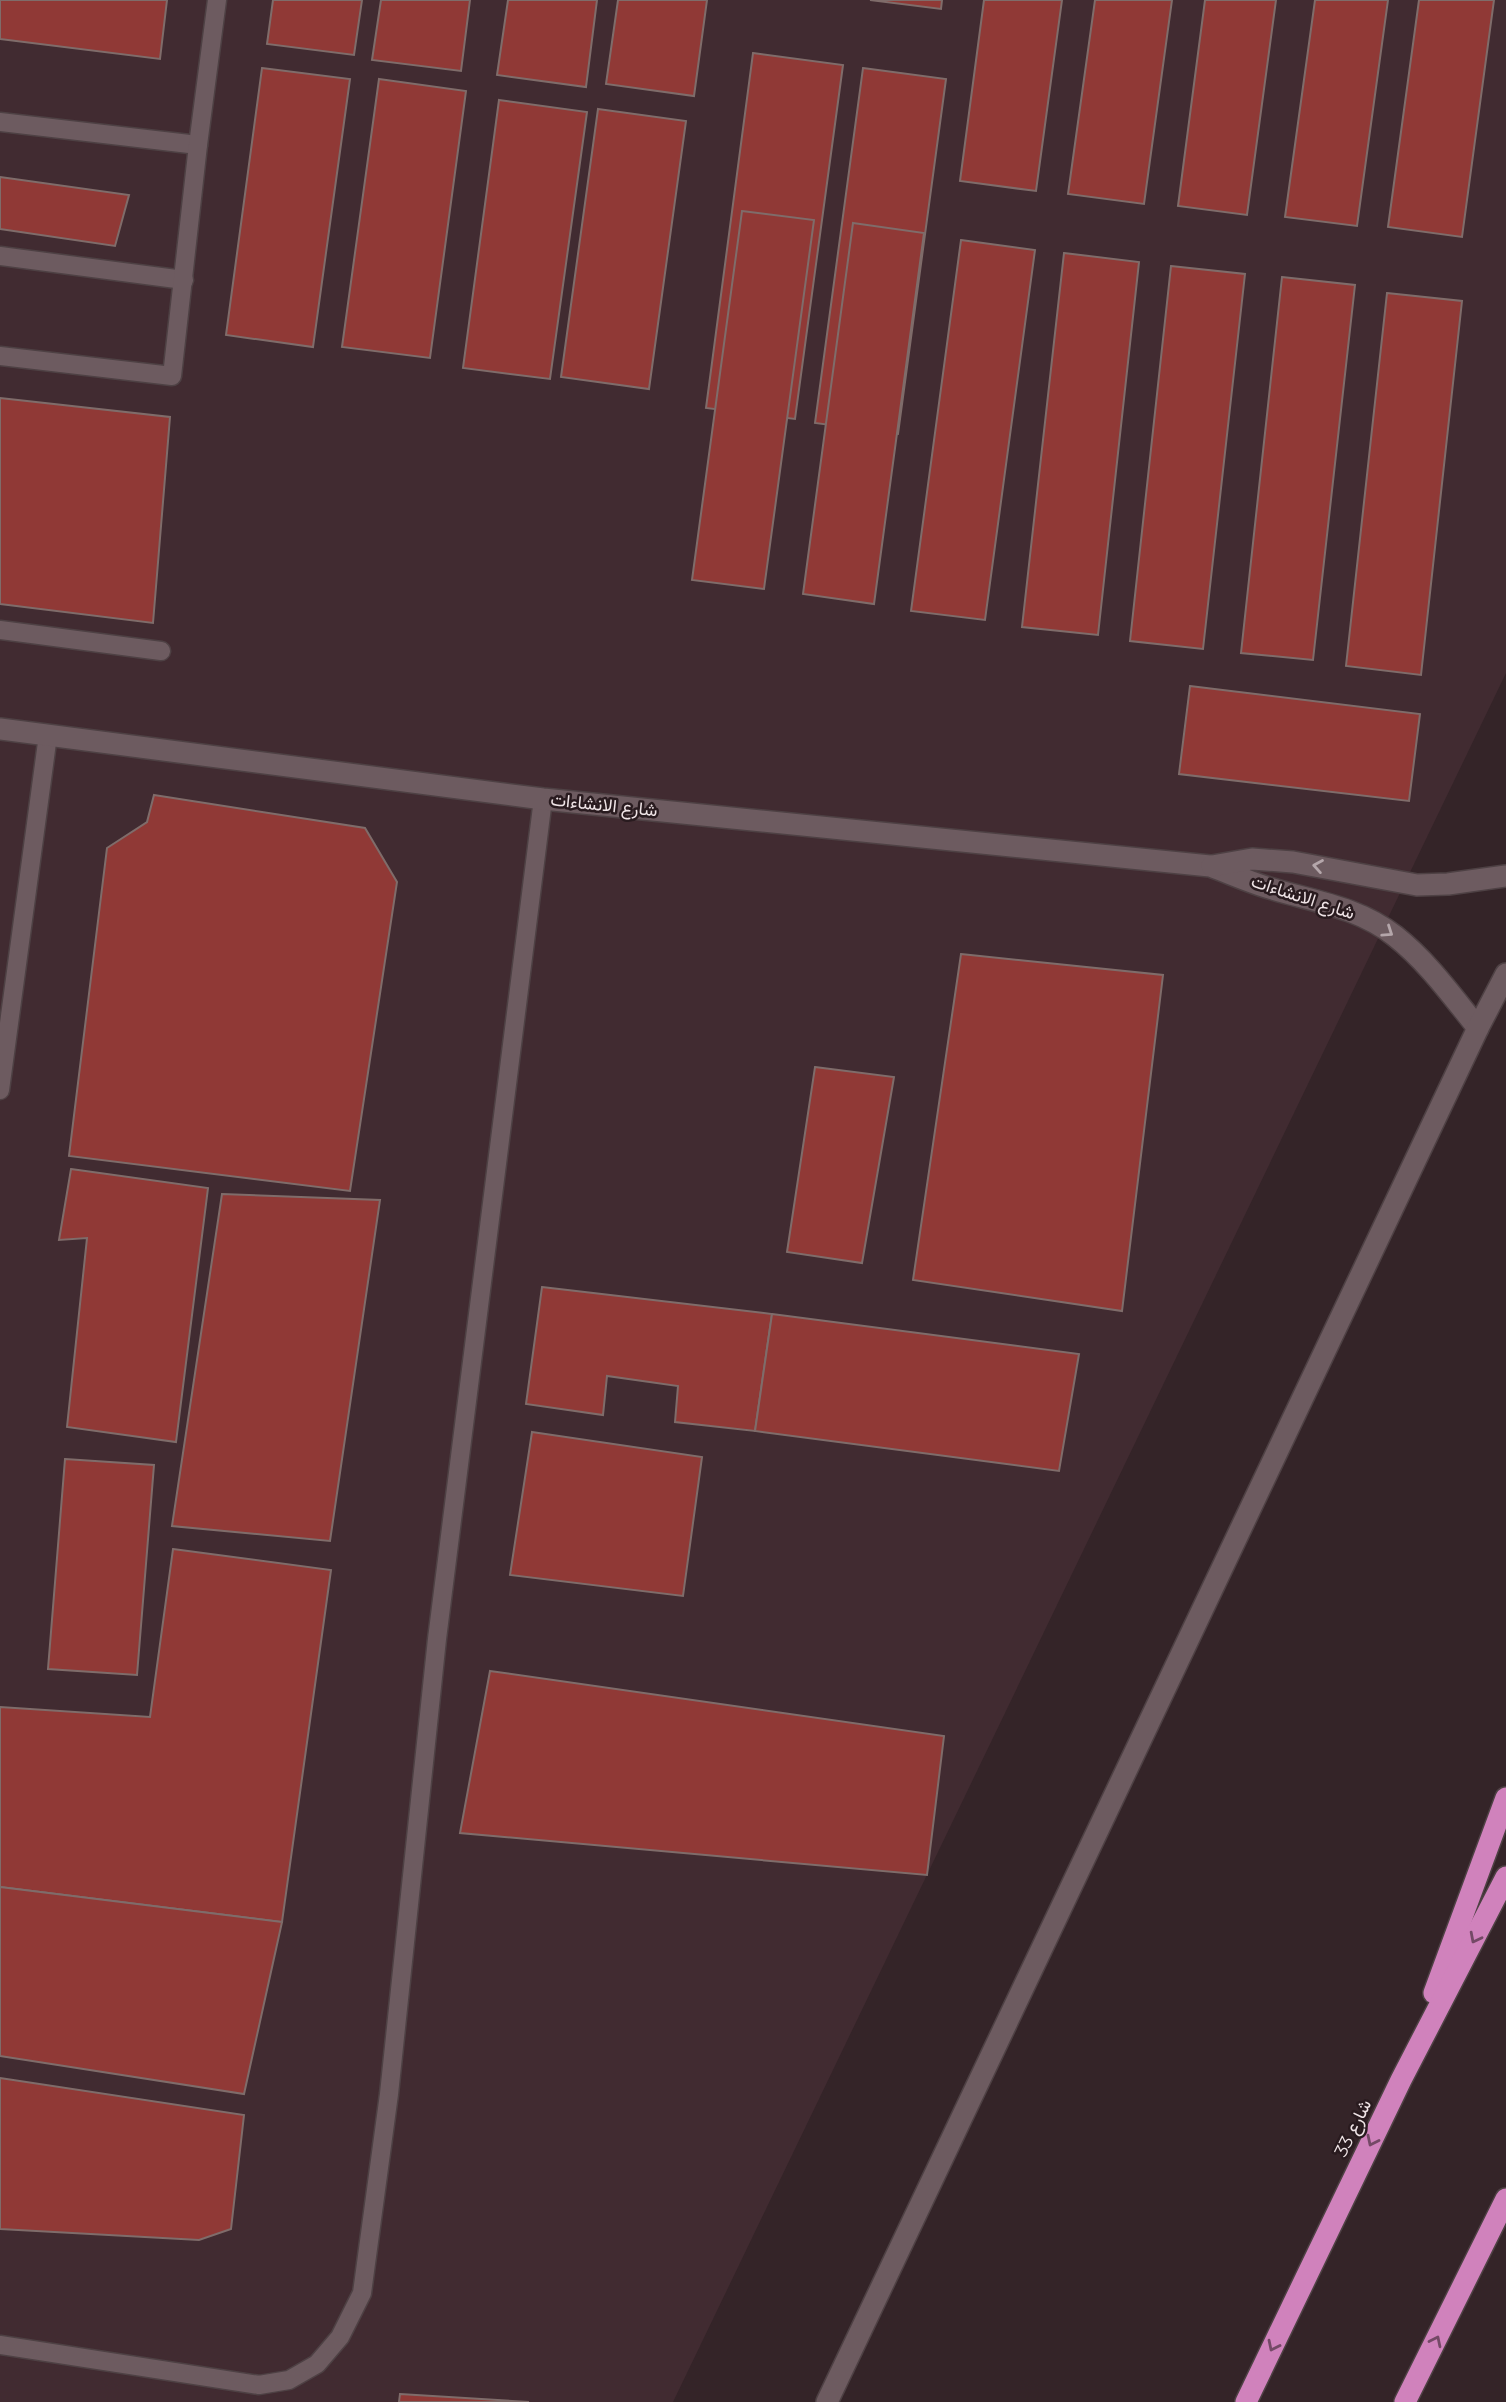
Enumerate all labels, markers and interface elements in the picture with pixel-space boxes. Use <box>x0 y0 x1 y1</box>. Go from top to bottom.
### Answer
street label: شارع الانشاءات <box>549 788 659 823</box>
one-way arrow <box>1312 860 1324 875</box>
street label: شارع الانشاءات <box>1248 870 1358 925</box>
one-way arrow <box>1380 924 1393 936</box>
one-way arrow <box>1469 1931 1483 1943</box>
street label: شارع 33 <box>1330 2096 1377 2161</box>
one-way arrow <box>1366 2134 1380 2146</box>
one-way arrow <box>1427 2336 1441 2348</box>
one-way arrow <box>1267 2339 1281 2351</box>

